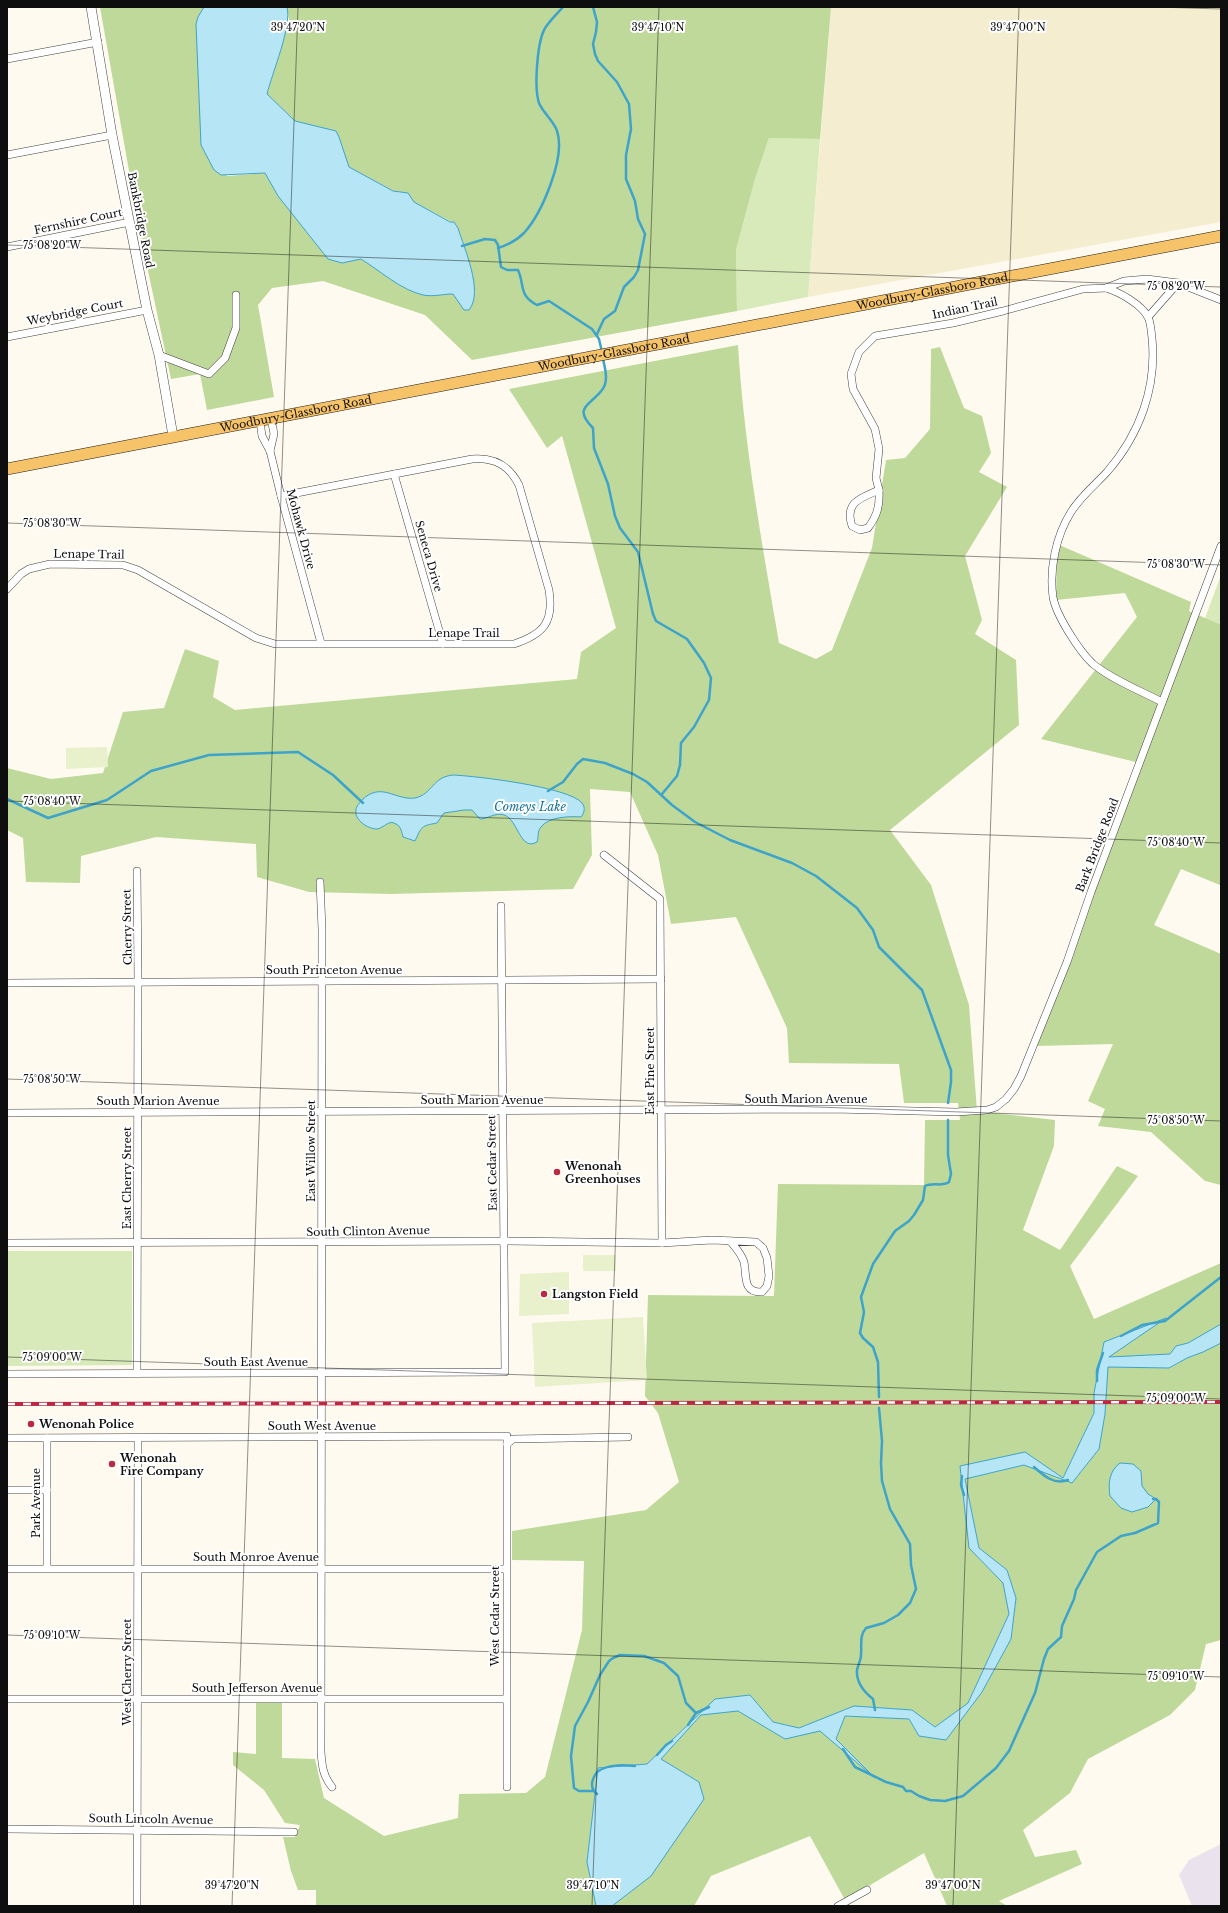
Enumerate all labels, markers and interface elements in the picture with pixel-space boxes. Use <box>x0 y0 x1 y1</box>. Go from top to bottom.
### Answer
text: 39°47'20"N <box>271 21 325 34</box>
text: 39°47'10"N <box>631 21 685 34</box>
text: 39°47'00"N <box>990 21 1046 34</box>
street label: Bankbridge Road <box>125 171 157 270</box>
street label: Fernshire Court <box>33 205 124 237</box>
text: 75°08'20"W <box>23 239 81 252</box>
street label: Woodbury-Glassboro Road <box>854 270 1010 313</box>
text: 75°08'20"W <box>1147 280 1205 293</box>
street label: Indian Trail <box>931 294 999 322</box>
street label: Weybridge Court <box>25 296 125 328</box>
street label: Woodbury-Glassboro Road <box>536 331 692 374</box>
street label: Woodbury-Glassboro Road <box>218 392 373 435</box>
street label: Mohawk Drive <box>284 487 318 571</box>
text: 75°08'30"W <box>23 517 81 530</box>
street label: Seneca Drive <box>412 519 446 593</box>
street label: Lenape Trail <box>53 546 125 562</box>
text: 75°08'30"W <box>1147 558 1205 571</box>
street label: Lenape Trail <box>428 626 500 640</box>
text: 75°08'40"W <box>23 795 81 808</box>
street label: Bark Bridge Road <box>1073 795 1122 894</box>
water label: Comeys Lake <box>494 799 566 814</box>
text: 75°08'40"W <box>1147 836 1205 849</box>
street label: Cherry Street <box>119 888 135 965</box>
street label: South Princeton Avenue <box>266 963 402 977</box>
street label: East Pine Street <box>643 1026 657 1115</box>
text: 75°08'50"W <box>23 1073 81 1086</box>
street label: South Marion Avenue <box>744 1092 868 1106</box>
street label: South Marion Avenue <box>420 1093 544 1107</box>
street label: South Marion Avenue <box>96 1094 220 1108</box>
street label: East Willow Street <box>304 1099 318 1202</box>
street label: East Cedar Street <box>484 1114 500 1211</box>
text: 75°08'50"W <box>1147 1114 1205 1127</box>
street label: East Cherry Street <box>120 1126 134 1229</box>
place label: Wenonah Greenhouses <box>564 1159 641 1186</box>
marker: Wenonah Greenhouses <box>552 1167 562 1177</box>
street label: South Clinton Avenue <box>306 1223 430 1239</box>
place label: Langston Field <box>552 1287 639 1301</box>
marker: Langston Field <box>539 1289 549 1299</box>
text: 75°09'00"W <box>22 1351 82 1364</box>
street label: South East Avenue <box>204 1355 308 1369</box>
text: 75°09'00"W <box>1146 1392 1206 1405</box>
place label: Wenonah Police <box>38 1417 134 1431</box>
marker: Wenonah Police <box>26 1419 36 1429</box>
street label: South West Avenue <box>268 1419 376 1433</box>
place label: Wenonah Fire Company <box>119 1451 204 1478</box>
marker: Wenonah Fire Company <box>107 1459 117 1469</box>
street label: Park Avenue <box>29 1468 43 1538</box>
street label: South Monroe Avenue <box>193 1550 319 1564</box>
street label: West Cedar Street <box>488 1565 502 1667</box>
street label: West Cherry Street <box>120 1618 134 1726</box>
text: 75°09'10"W <box>24 1629 81 1642</box>
text: 75°09'10"W <box>1148 1670 1205 1683</box>
street label: South Jefferson Avenue <box>192 1681 322 1695</box>
street label: South Lincoln Avenue <box>89 1811 213 1827</box>
text: 39°47'20"N <box>205 1879 259 1892</box>
text: 39°47'10"N <box>566 1879 620 1892</box>
text: 39°47'00"N <box>925 1879 981 1892</box>

